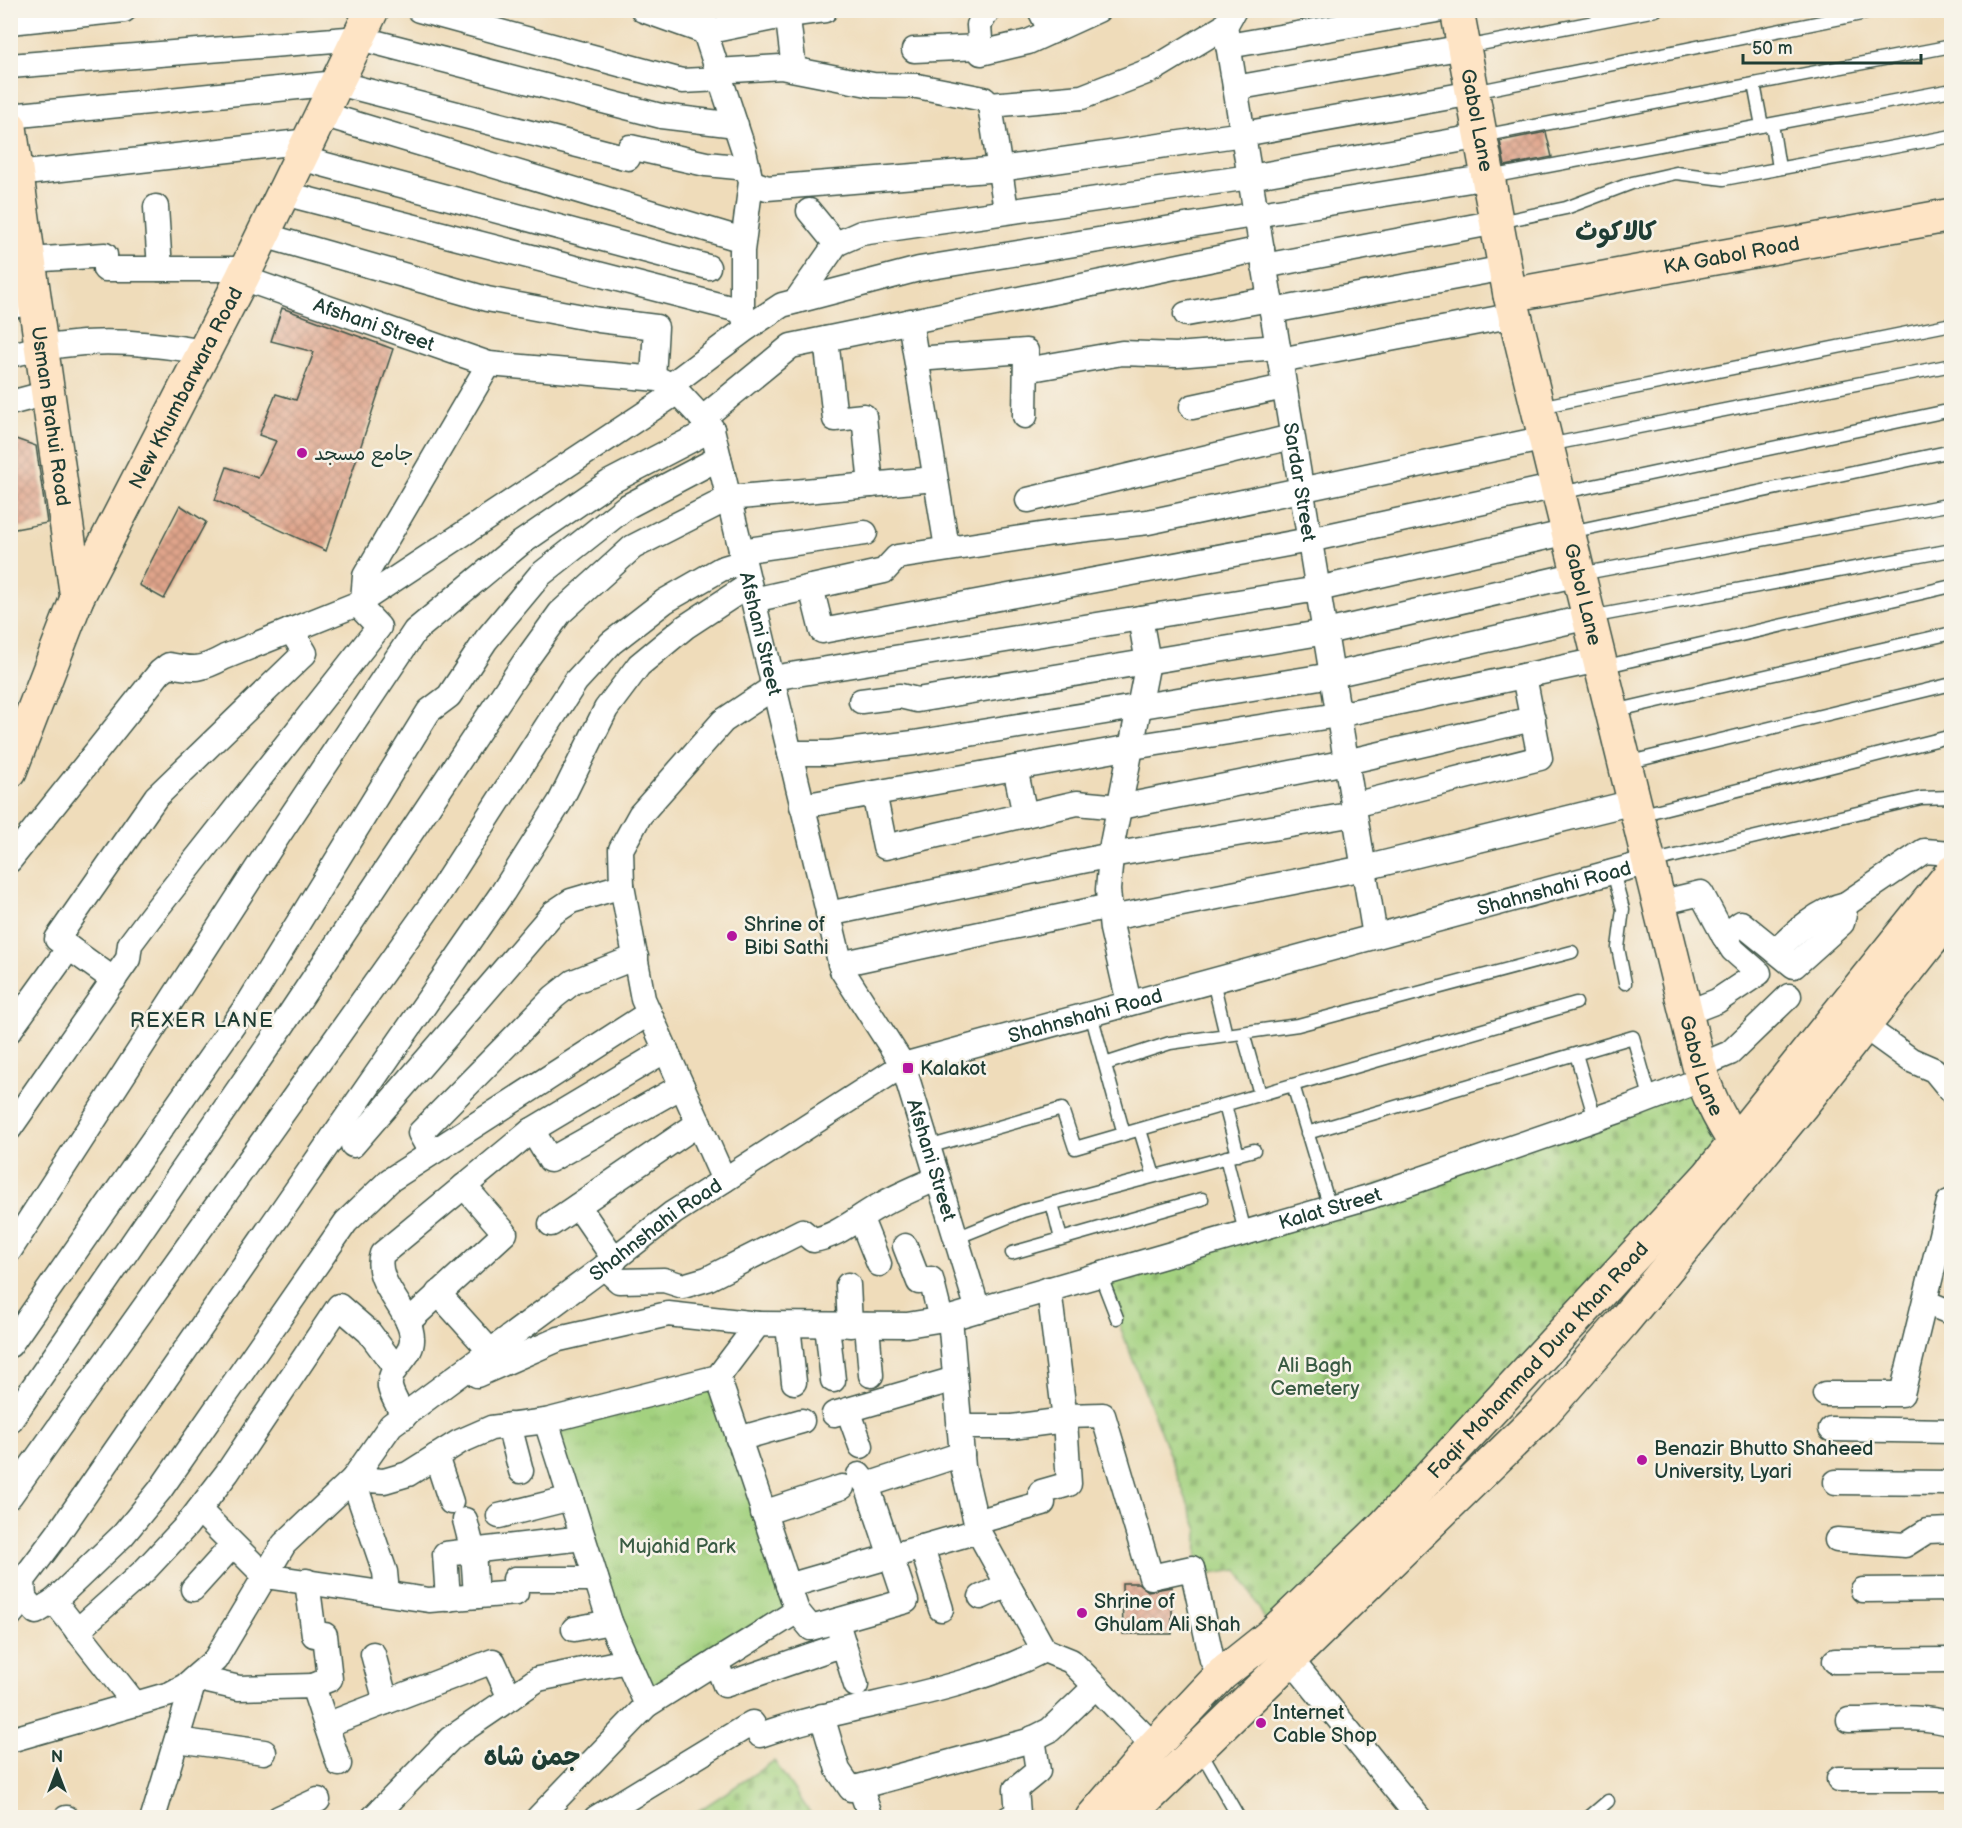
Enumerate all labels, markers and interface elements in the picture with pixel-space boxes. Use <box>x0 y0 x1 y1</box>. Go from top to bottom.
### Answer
scale bar <box>1743 27 1922 65</box>
text: 50 m <box>1752 38 1793 59</box>
street label: Gabol Lane <box>1455 67 1498 174</box>
district label: کالاکوٹ <box>1575 217 1657 248</box>
street label: KA Gabol Road <box>1662 232 1802 280</box>
street label: New Khumbarwara Road <box>124 283 248 493</box>
street label: Afshani Street <box>310 293 437 357</box>
street label: Usman Brahui Road <box>25 325 75 508</box>
street label: Sardar Street <box>1278 421 1321 543</box>
place label: جامع مسجد <box>314 442 413 468</box>
marker: جامع مسجد <box>295 446 309 460</box>
street label: Gabol Lane <box>1558 541 1606 648</box>
street label: Afshani Street <box>734 570 787 698</box>
street label: Shahnshahi Road <box>1475 856 1634 921</box>
place label: Shrine of Bibi Sathi <box>744 913 829 960</box>
marker: Shrine of Bibi Sathi <box>725 929 739 943</box>
street label: Shahnshahi Road <box>1006 984 1165 1049</box>
district label: REXER LANE <box>130 1008 274 1033</box>
street label: Gabol Lane <box>1674 1013 1728 1120</box>
place label: Kalakot <box>920 1057 986 1081</box>
marker: Kalakot <box>901 1061 915 1075</box>
street label: Afshani Street <box>901 1096 961 1224</box>
street label: Shahnshahi Road <box>585 1174 727 1287</box>
street label: Kalat Street <box>1276 1183 1385 1235</box>
street label: Faqir Mohammad Dura Khan Road <box>1423 1237 1654 1484</box>
park label: Ali Bagh Cemetery <box>1270 1354 1360 1401</box>
place label: Benazir Bhutto Shaheed University, Lyari <box>1654 1437 1874 1484</box>
marker: Benazir Bhutto Shaheed University, Lyari <box>1635 1453 1649 1467</box>
park label: Mujahid Park <box>618 1535 736 1559</box>
place label: Shrine of Ghulam Ali Shah <box>1094 1590 1241 1637</box>
marker: Shrine of Ghulam Ali Shah <box>1075 1606 1089 1620</box>
place label: Internet Cable Shop <box>1273 1701 1377 1748</box>
marker: Internet Cable Shop <box>1254 1716 1268 1730</box>
north arrow <box>27 1741 87 1801</box>
district label: جمن شاہ <box>483 1742 581 1773</box>
text: N <box>51 1748 63 1767</box>

